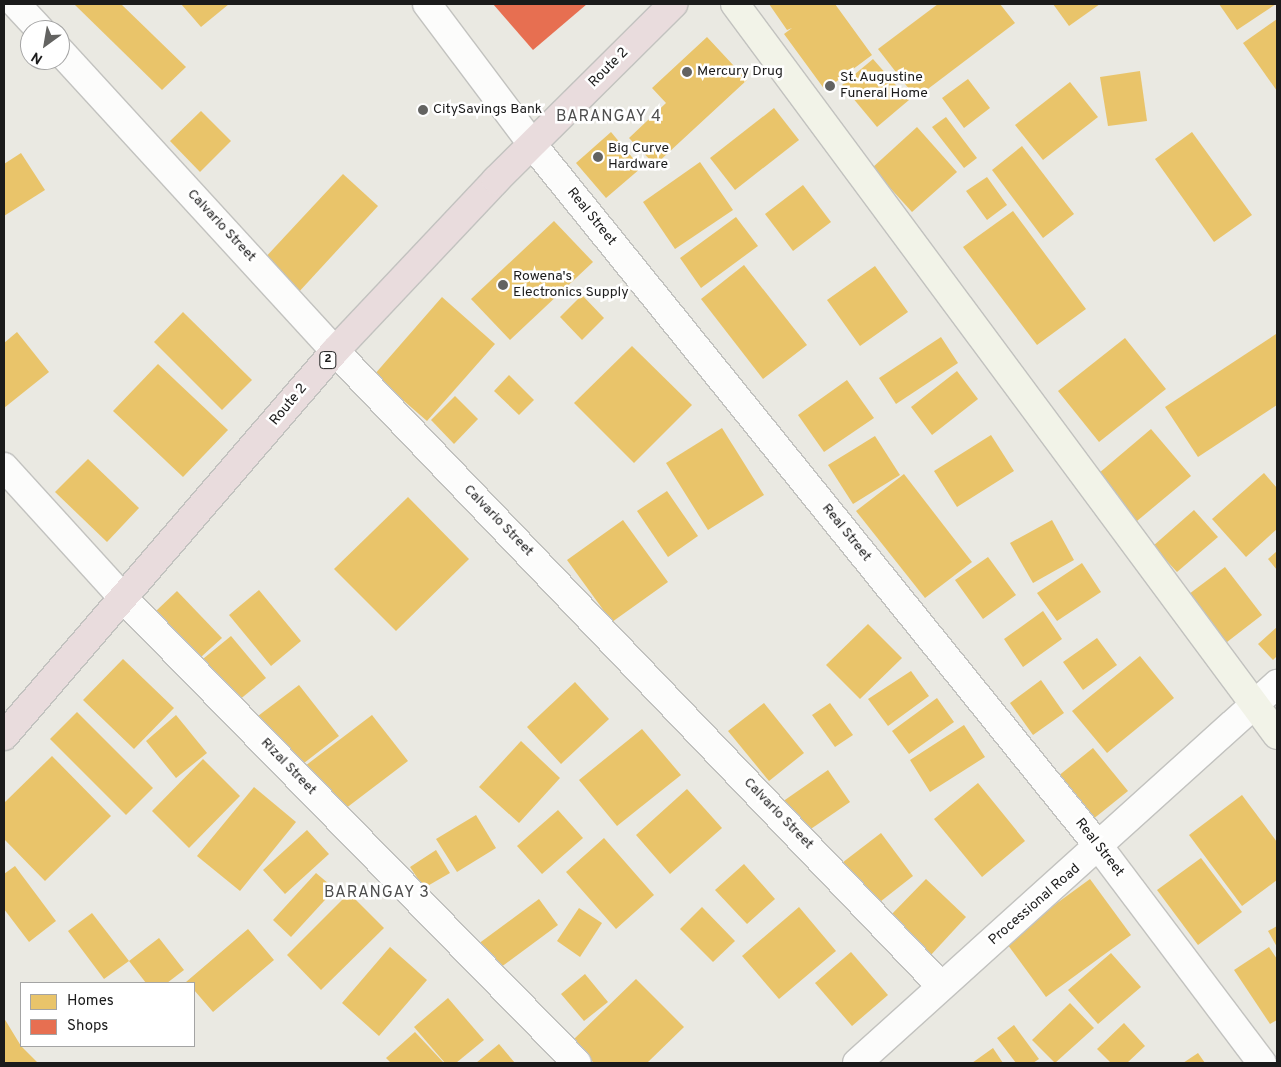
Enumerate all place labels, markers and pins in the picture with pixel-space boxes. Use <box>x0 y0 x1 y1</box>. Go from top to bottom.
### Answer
place label: Mercury Drug <box>697 64 783 80</box>
marker: Mercury Drug <box>681 66 693 78</box>
place label: St. Augustine Funeral Home <box>840 70 928 102</box>
marker: St. Augustine Funeral Home <box>824 80 836 92</box>
place label: CitySavings Bank <box>433 102 542 118</box>
marker: CitySavings Bank <box>417 104 429 116</box>
place label: Big Curve Hardware <box>608 141 669 174</box>
marker: Big Curve Hardware <box>592 151 604 163</box>
place label: Rowena's Electronics Supply <box>513 269 629 302</box>
marker: Rowena's Electronics Supply <box>497 279 509 291</box>

